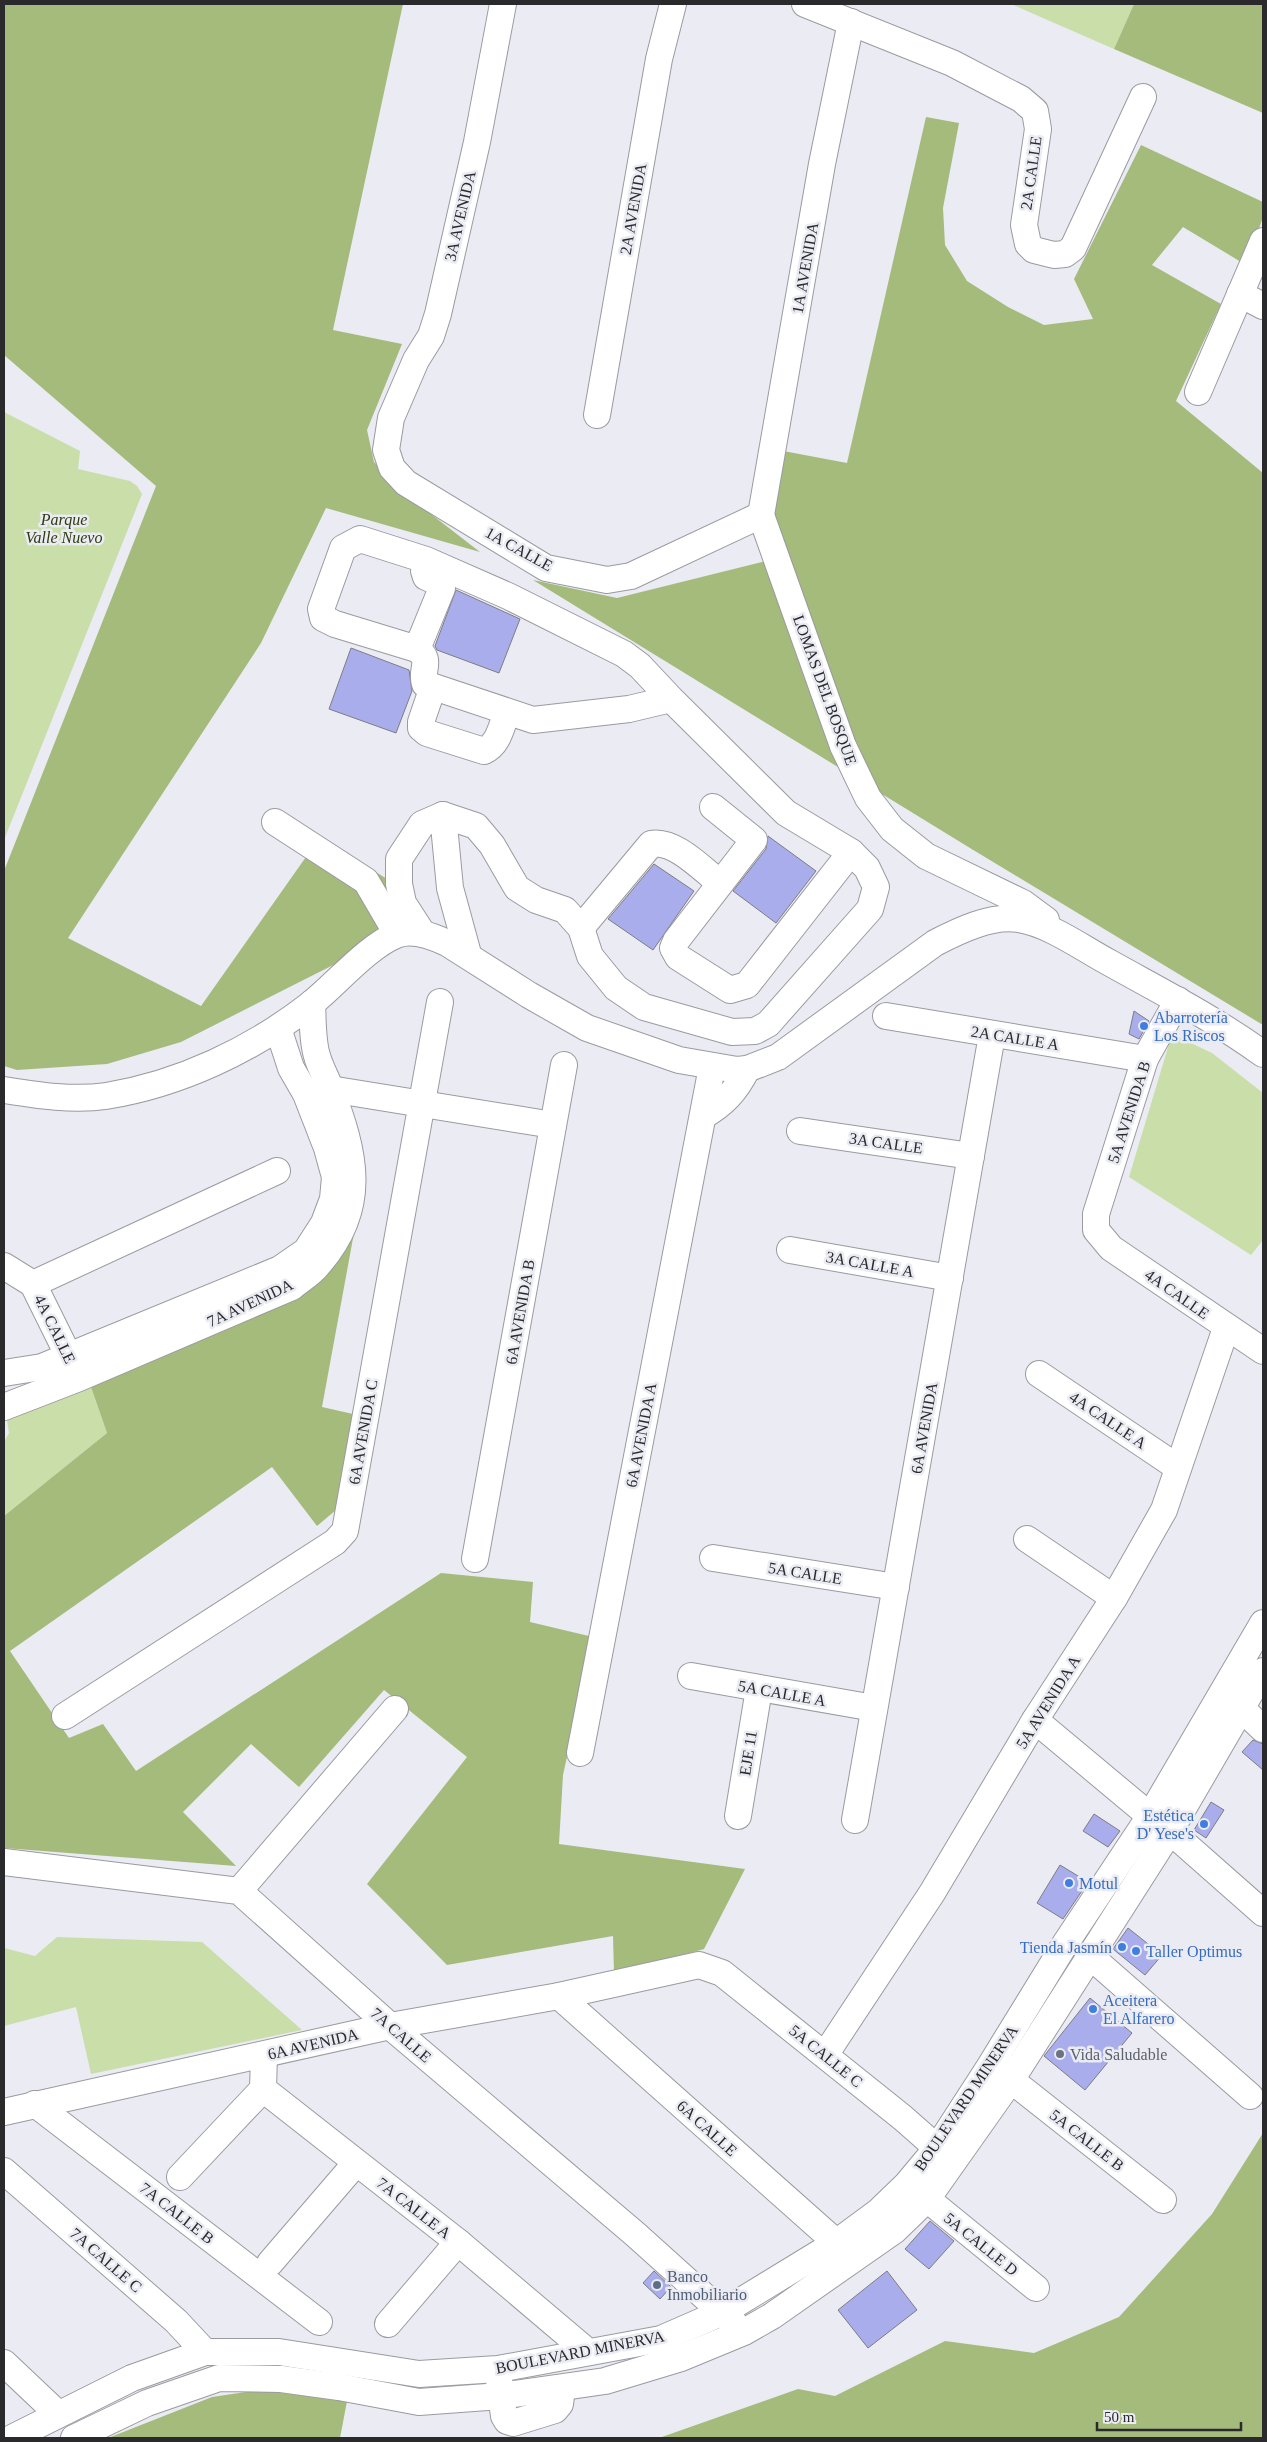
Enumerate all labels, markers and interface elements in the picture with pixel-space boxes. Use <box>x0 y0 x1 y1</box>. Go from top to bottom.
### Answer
street label: 2A CALLE <box>1017 135 1045 211</box>
street label: 2A AVENIDA <box>617 161 649 256</box>
street label: 3A AVENIDA <box>441 169 479 263</box>
street label: 1A AVENIDA <box>789 220 821 315</box>
park label: Parque Valle Nuevo <box>26 511 102 546</box>
street label: 1A CALLE <box>482 524 556 574</box>
street label: LOMAS DEL BOSQUE <box>790 613 860 767</box>
place label: Abarrotería Los Riscos <box>1154 1009 1228 1044</box>
marker: Abarrotería Los Riscos <box>1138 1020 1150 1032</box>
street label: 2A CALLE A <box>970 1023 1061 1053</box>
street label: 5A AVENIDA B <box>1104 1059 1154 1165</box>
street label: 3A CALLE <box>848 1129 924 1157</box>
street label: 3A CALLE A <box>825 1248 916 1280</box>
street label: 6A AVENIDA B <box>502 1258 538 1366</box>
street label: 4A CALLE <box>1142 1266 1212 1322</box>
street label: 7A AVENIDA <box>204 1276 296 1330</box>
street label: 4A CALLE <box>31 1292 79 1366</box>
street label: 6A AVENIDA C <box>345 1378 381 1486</box>
street label: 6A AVENIDA <box>908 1380 940 1475</box>
street label: 6A AVENIDA A <box>623 1381 660 1489</box>
street label: 4A CALLE A <box>1066 1388 1150 1452</box>
street label: 5A CALLE <box>767 1559 843 1587</box>
street label: 5A AVENIDA A <box>1013 1652 1084 1752</box>
street label: 5A CALLE A <box>737 1677 828 1709</box>
street label: EJE 11 <box>736 1729 760 1777</box>
place label: Estética D' Yese's <box>1137 1807 1194 1842</box>
marker: Estética D' Yese's <box>1198 1818 1210 1830</box>
place label: Motul <box>1079 1875 1119 1892</box>
marker: Motul <box>1063 1877 1075 1889</box>
place label: Tienda Jasmín <box>1020 1939 1112 1956</box>
marker: Tienda Jasmín <box>1116 1941 1128 1953</box>
place label: Taller Optimus <box>1146 1943 1242 1961</box>
marker: Taller Optimus <box>1130 1945 1142 1957</box>
place label: Aceitera El Alfarero <box>1103 1992 1175 2027</box>
marker: Aceitera El Alfarero <box>1087 2003 1099 2015</box>
street label: 7A CALLE <box>367 2004 435 2066</box>
street label: 5A CALLE C <box>786 2021 866 2091</box>
street label: BOULEVARD MINERVA <box>911 2022 1021 2174</box>
street label: 6A AVENIDA <box>266 2025 360 2063</box>
place label: Vida Saludable <box>1070 2046 1167 2063</box>
marker: Vida Saludable <box>1054 2048 1066 2060</box>
street label: 6A CALLE <box>674 2097 740 2159</box>
street label: 5A CALLE B <box>1047 2106 1127 2174</box>
street label: 7A CALLE A <box>374 2174 455 2242</box>
street label: 7A CALLE B <box>137 2179 217 2247</box>
street label: 5A CALLE D <box>941 2209 1021 2279</box>
street label: 7A CALLE C <box>67 2224 145 2296</box>
place label: Banco Inmobiliario <box>667 2268 747 2303</box>
marker: Banco Inmobiliario <box>651 2279 663 2291</box>
street label: BOULEVARD MINERVA <box>494 2327 666 2377</box>
scale bar <box>1097 2400 1241 2432</box>
text: 50 m <box>1104 2409 1135 2425</box>

